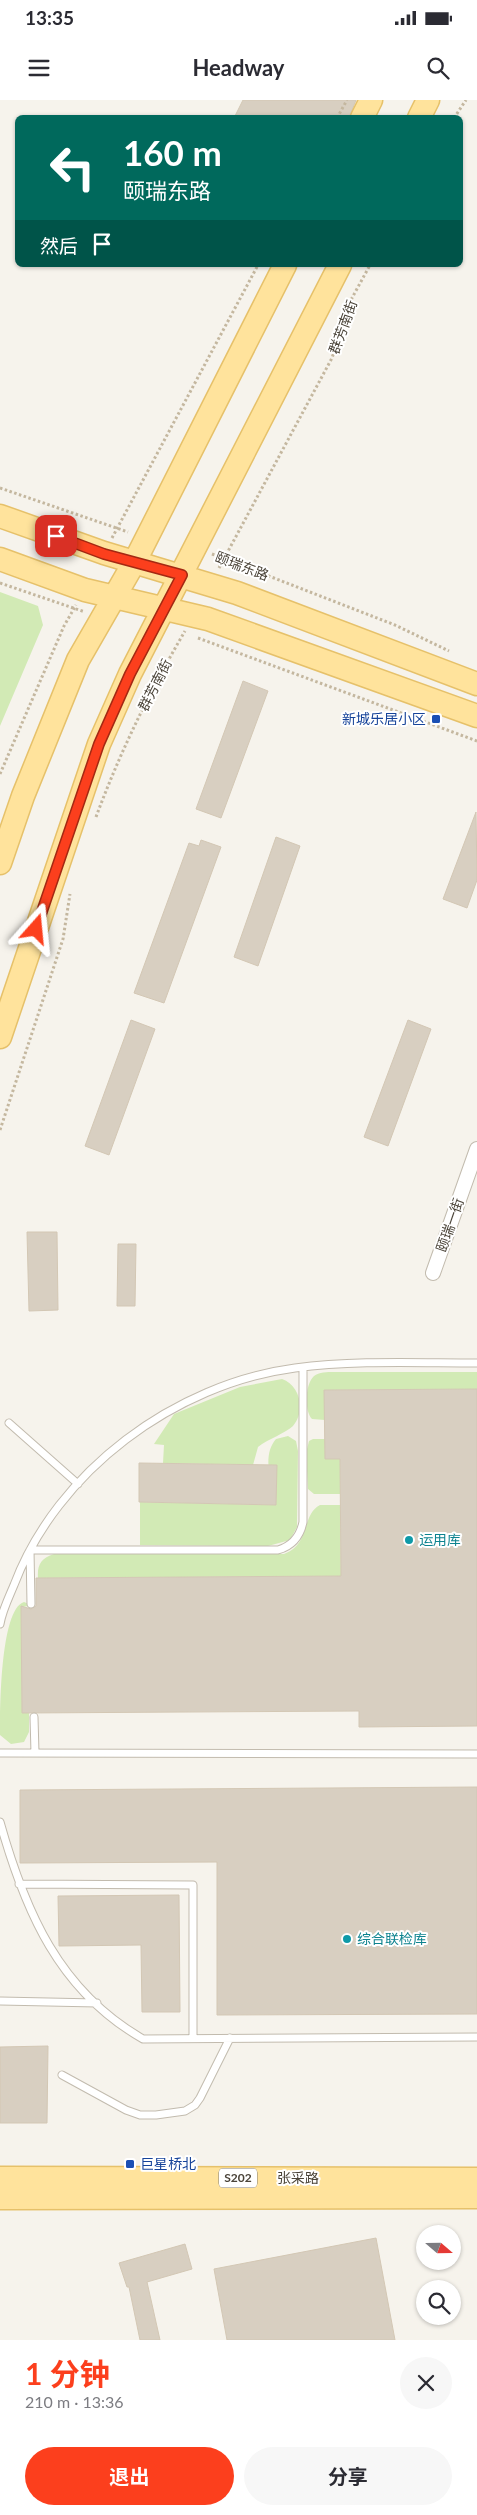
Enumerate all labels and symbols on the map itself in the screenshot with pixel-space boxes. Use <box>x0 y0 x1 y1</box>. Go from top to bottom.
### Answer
street label: 群芳南街 <box>325 298 360 356</box>
pin <box>35 515 77 557</box>
street label: 颐瑞东路 <box>213 548 271 584</box>
street label: 群芳南街 <box>134 656 175 714</box>
place label: 新城乐居小区 <box>342 710 426 727</box>
marker: 新城乐居小区 <box>430 713 442 725</box>
position arrow <box>9 902 61 954</box>
street label: 颐瑞一街 <box>432 1196 467 1254</box>
place label: 运用库 <box>419 1531 461 1548</box>
marker: 运用库 <box>403 1534 415 1546</box>
place label: 综合联检库 <box>357 1930 427 1947</box>
marker: 综合联检库 <box>341 1933 353 1945</box>
place label: 巨星桥北 <box>140 2155 196 2172</box>
marker: 巨星桥北 <box>124 2158 136 2170</box>
road number: S202 <box>219 2168 257 2188</box>
street label: 张采路 <box>277 2169 319 2186</box>
north arrow <box>416 2225 461 2270</box>

